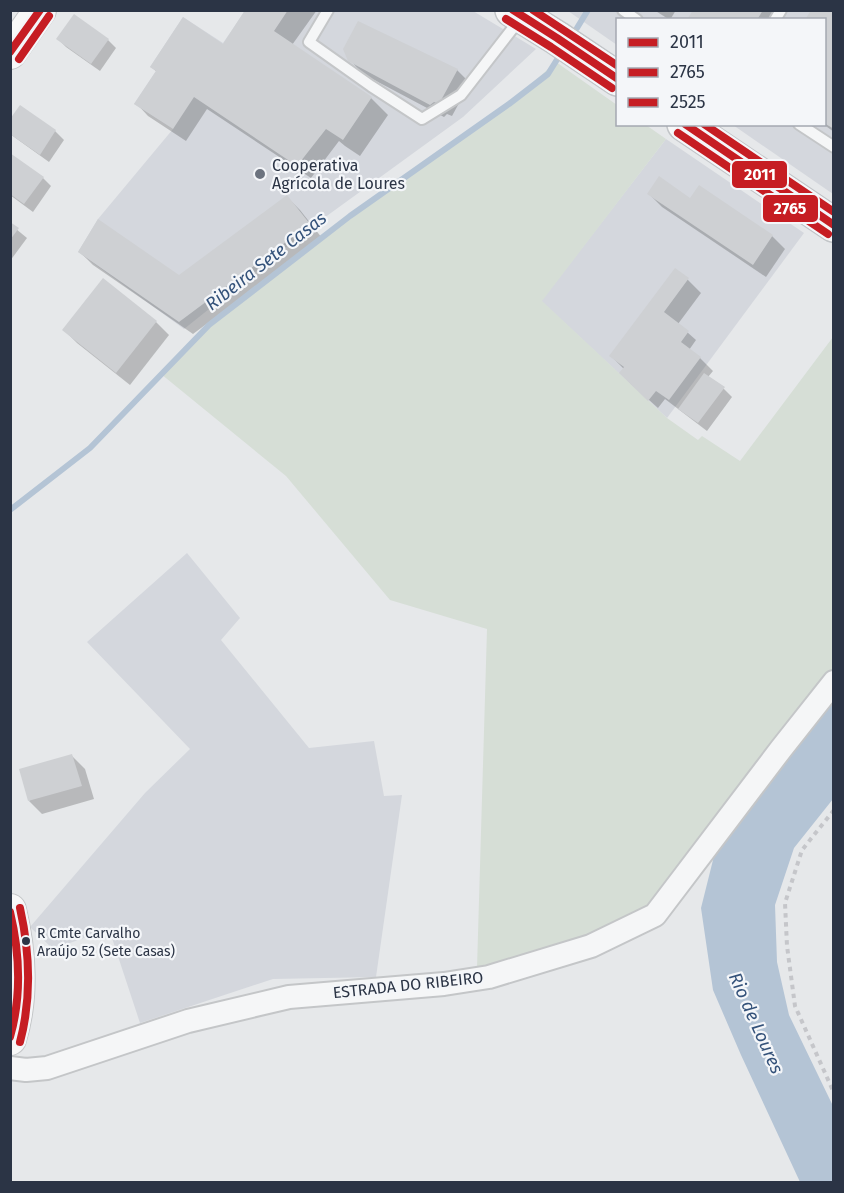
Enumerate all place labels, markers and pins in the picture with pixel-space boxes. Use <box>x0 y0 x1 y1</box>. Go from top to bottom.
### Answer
place label: Cooperativa Agrícola de Loures <box>272 156 405 193</box>
marker: Cooperativa Agrícola de Loures <box>253 167 267 181</box>
place label: R Cmte Carvalho Araújo 52 (Sete Casas) <box>37 925 175 960</box>
marker: R Cmte Carvalho Araújo 52 (Sete Casas) <box>20 935 32 947</box>

